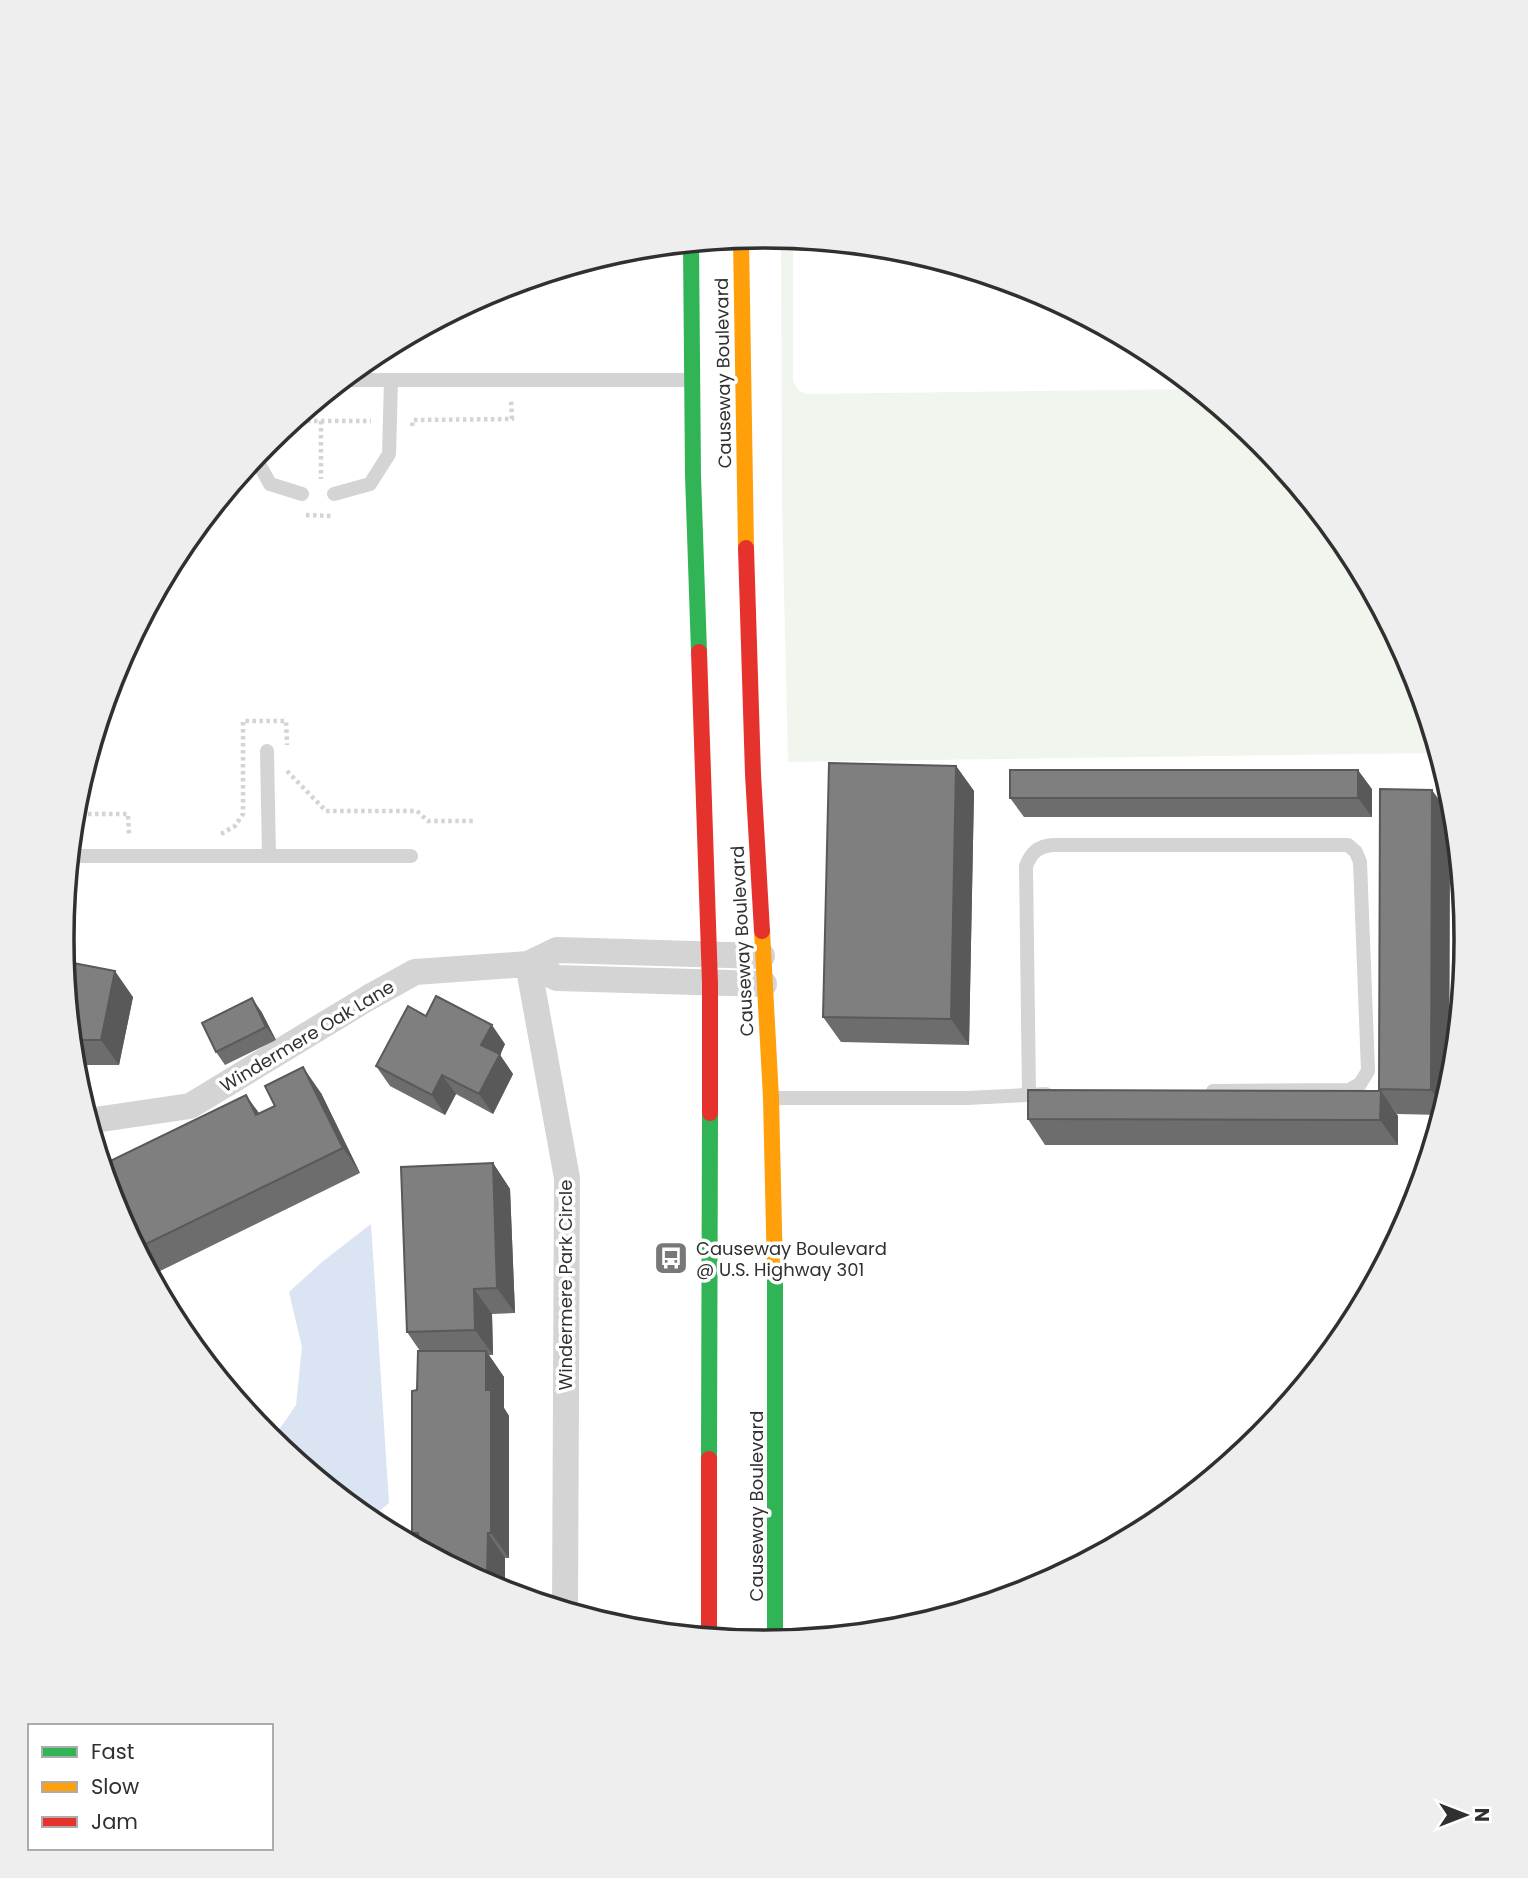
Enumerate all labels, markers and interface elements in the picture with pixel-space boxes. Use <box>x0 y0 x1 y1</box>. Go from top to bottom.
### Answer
street label: Causeway Boulevard <box>709 277 737 469</box>
street label: Causeway Boulevard <box>725 845 759 1037</box>
street label: Windermere Oak Lane <box>215 974 399 1098</box>
street label: Windermere Park Circle <box>553 1180 578 1390</box>
place label: Causeway Boulevard @ U.S. Highway 301 <box>696 1236 887 1282</box>
bus stop icon: Causeway Boulevard @ U.S. Highway 301 <box>652 1239 690 1277</box>
street label: Causeway Boulevard <box>744 1411 769 1601</box>
legend <box>28 1724 273 1850</box>
text: Fast <box>91 1737 134 1766</box>
text: Slow <box>91 1772 139 1801</box>
north arrow <box>1430 1780 1500 1850</box>
text: Jam <box>91 1807 138 1836</box>
text: N <box>1468 1808 1495 1822</box>

